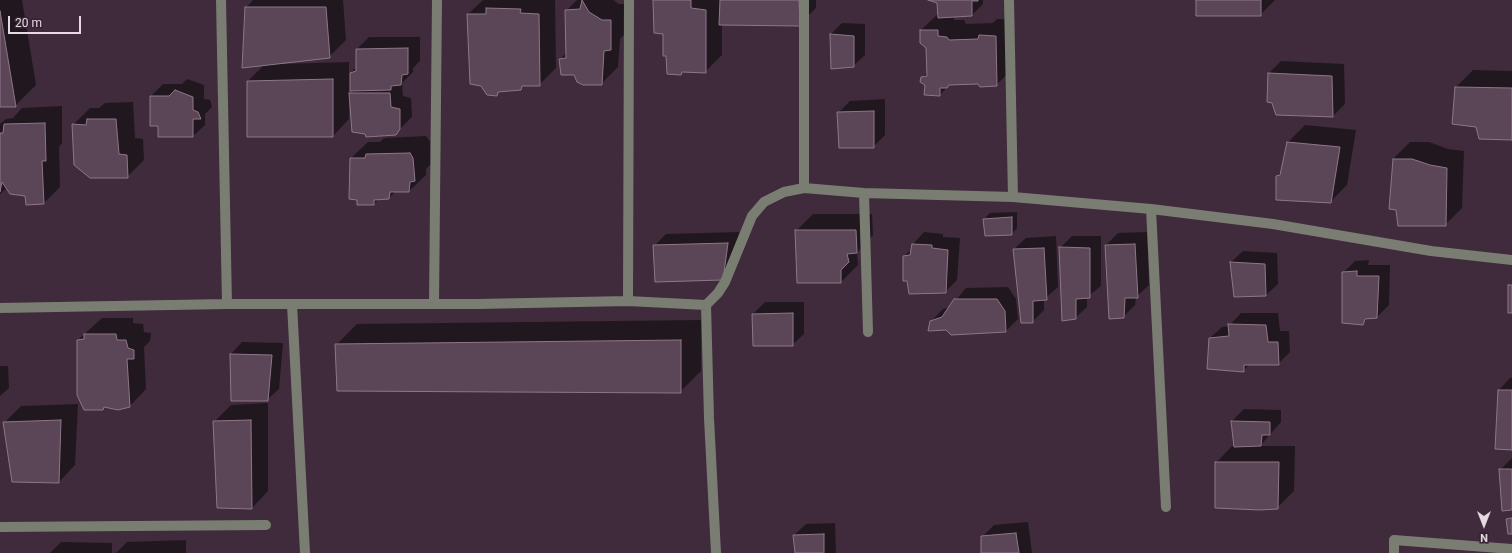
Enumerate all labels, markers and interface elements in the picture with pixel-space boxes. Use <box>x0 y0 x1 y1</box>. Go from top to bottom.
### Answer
scale bar <box>10 8 83 34</box>
text: 20 m <box>15 16 42 30</box>
north arrow <box>1464 505 1504 545</box>
text: N <box>1480 531 1488 544</box>

